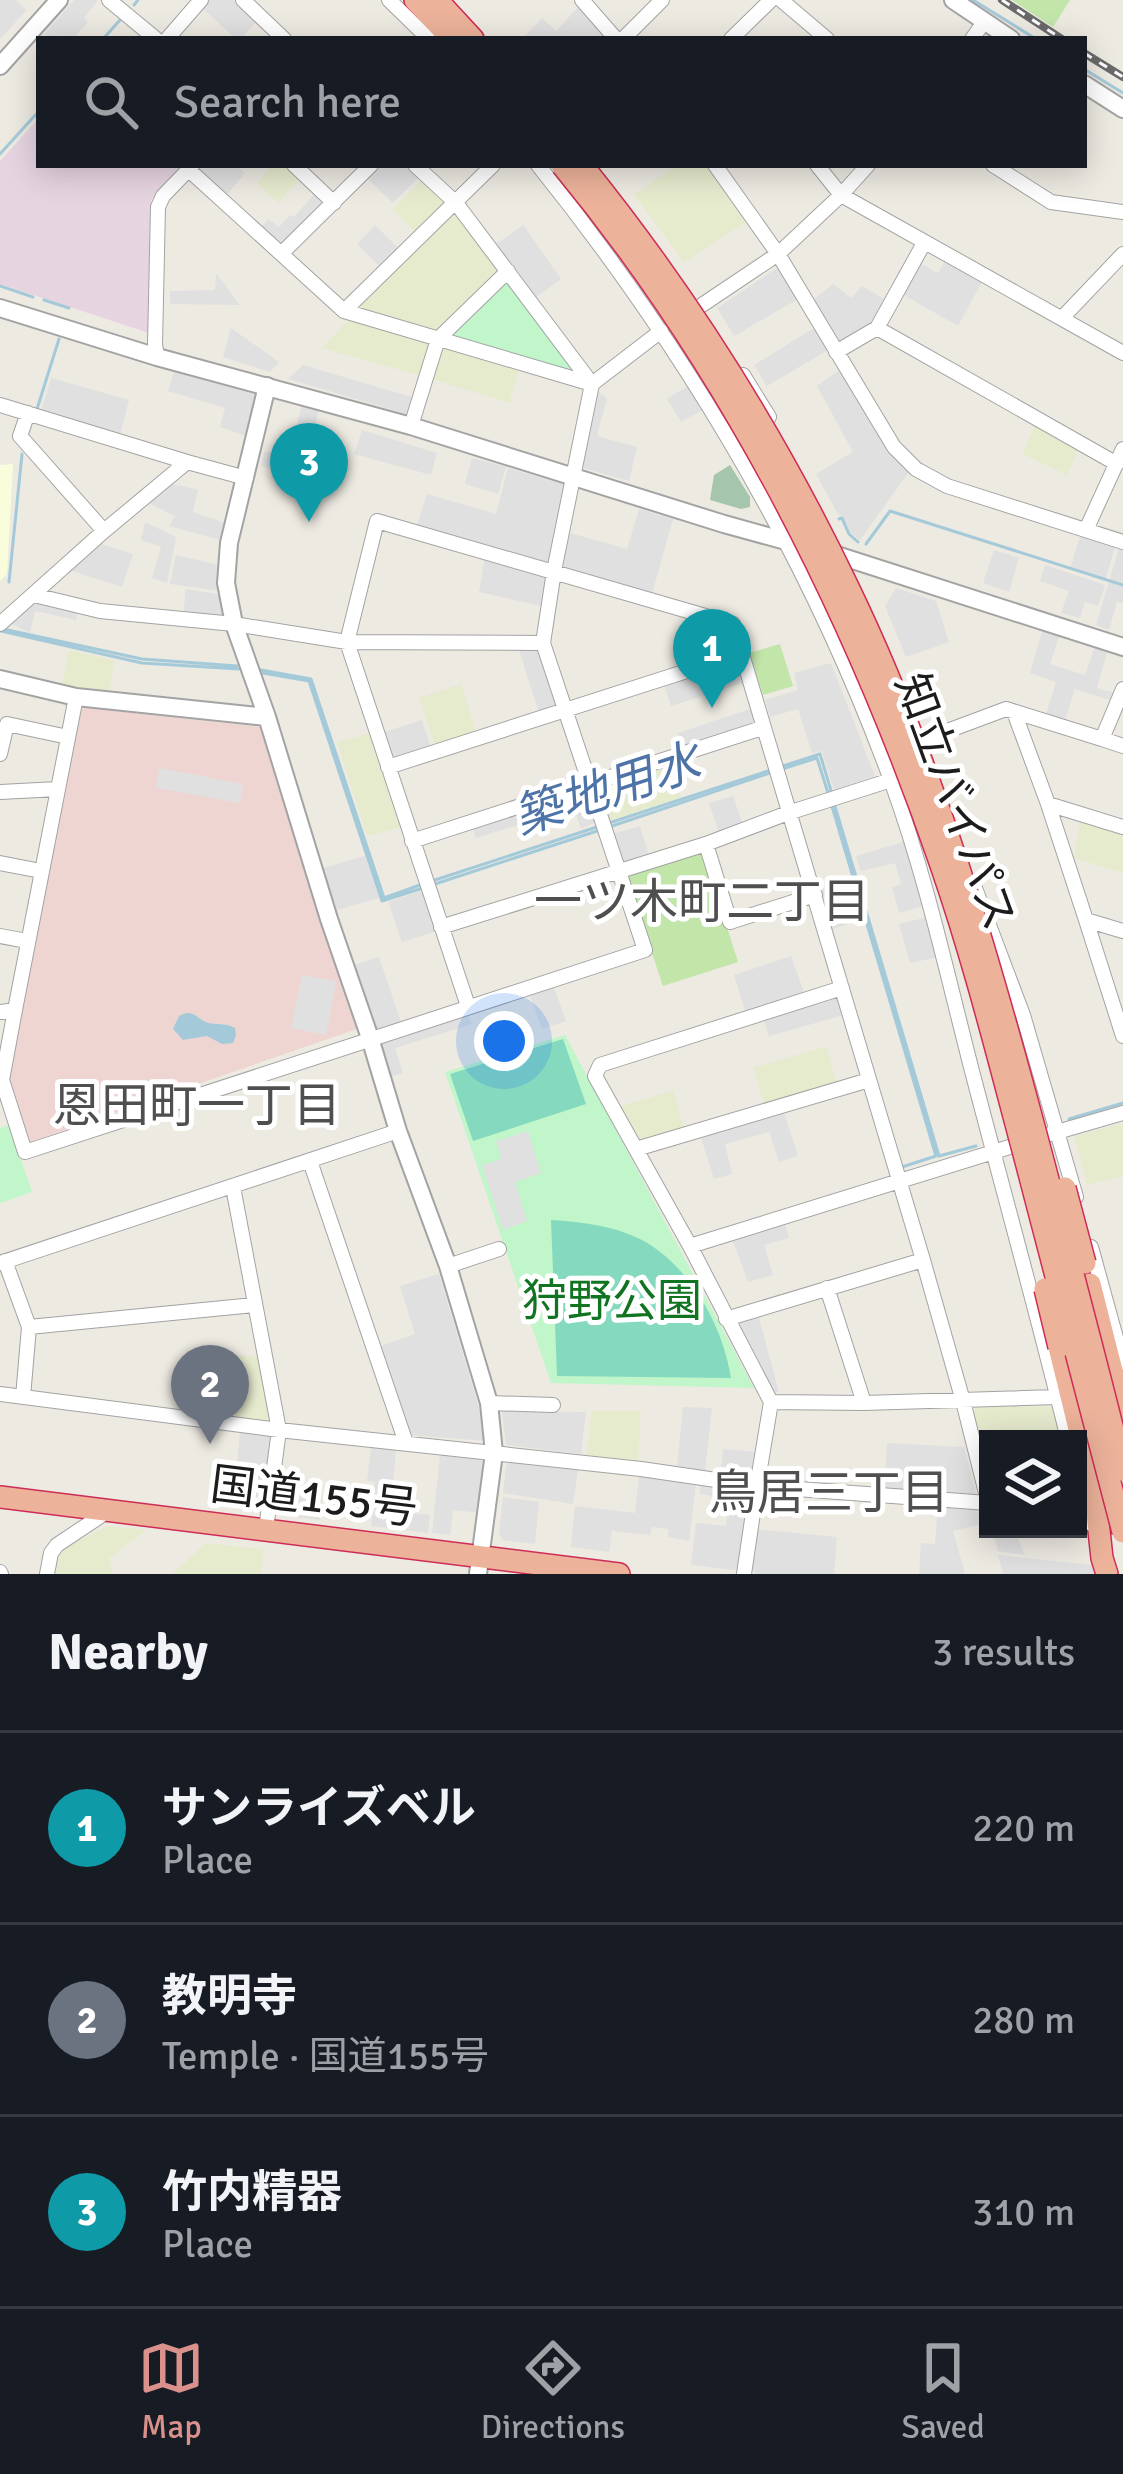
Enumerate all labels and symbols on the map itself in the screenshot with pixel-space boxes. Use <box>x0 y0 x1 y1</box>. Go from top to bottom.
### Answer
pin: 3 <box>270 423 348 522</box>
pin: 1 <box>673 609 751 708</box>
street label: 知立バイパス <box>883 666 1027 938</box>
water label: 築地用水 <box>507 731 712 848</box>
district label: 一ツ木町二丁目 <box>534 873 870 932</box>
your location <box>474 1011 534 1071</box>
district label: 恩田町一丁目 <box>53 1077 341 1136</box>
park label: 狩野公園 <box>522 1274 702 1329</box>
pin: 2 <box>171 1345 249 1444</box>
street label: 国道155号 <box>207 1457 421 1537</box>
district label: 鳥居三丁目 <box>709 1464 949 1523</box>

